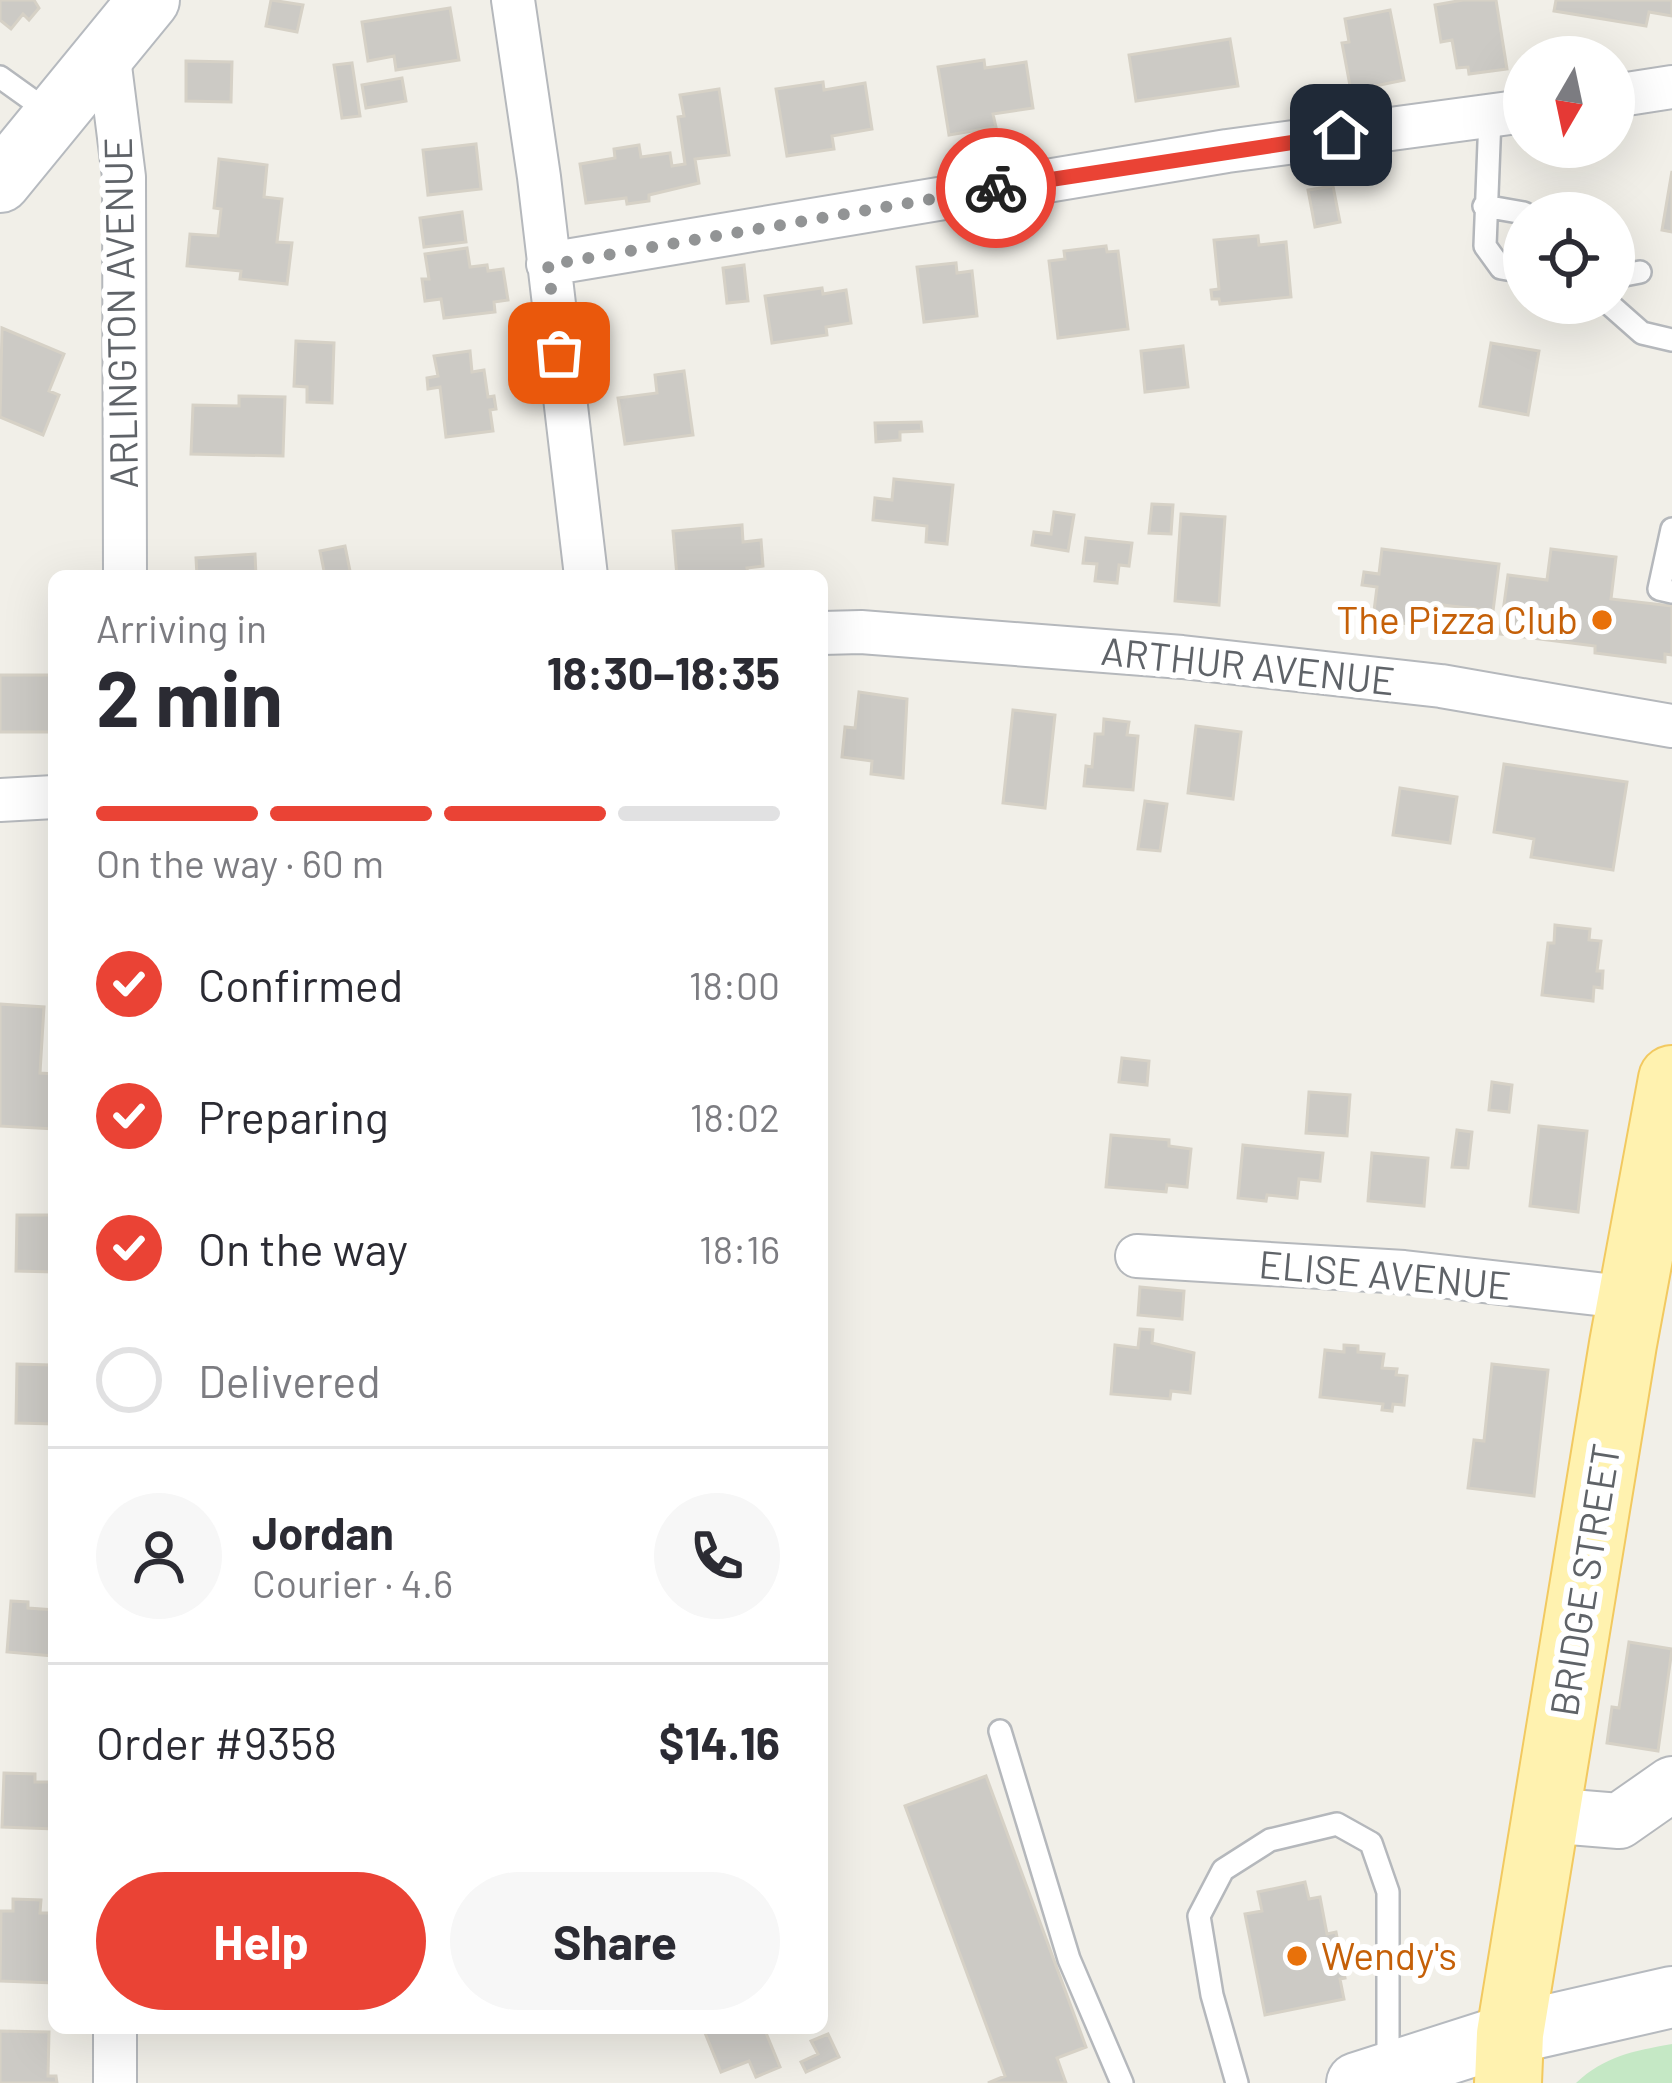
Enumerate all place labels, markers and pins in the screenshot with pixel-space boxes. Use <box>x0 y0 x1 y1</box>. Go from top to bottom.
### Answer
pin <box>1290 84 1392 186</box>
pin <box>508 302 610 404</box>
place label: The Pizza Club <box>1336 595 1578 642</box>
marker: The Pizza Club <box>1589 607 1615 633</box>
place label: Wendy's <box>1321 1931 1457 1978</box>
marker: Wendy's <box>1284 1943 1310 1969</box>

